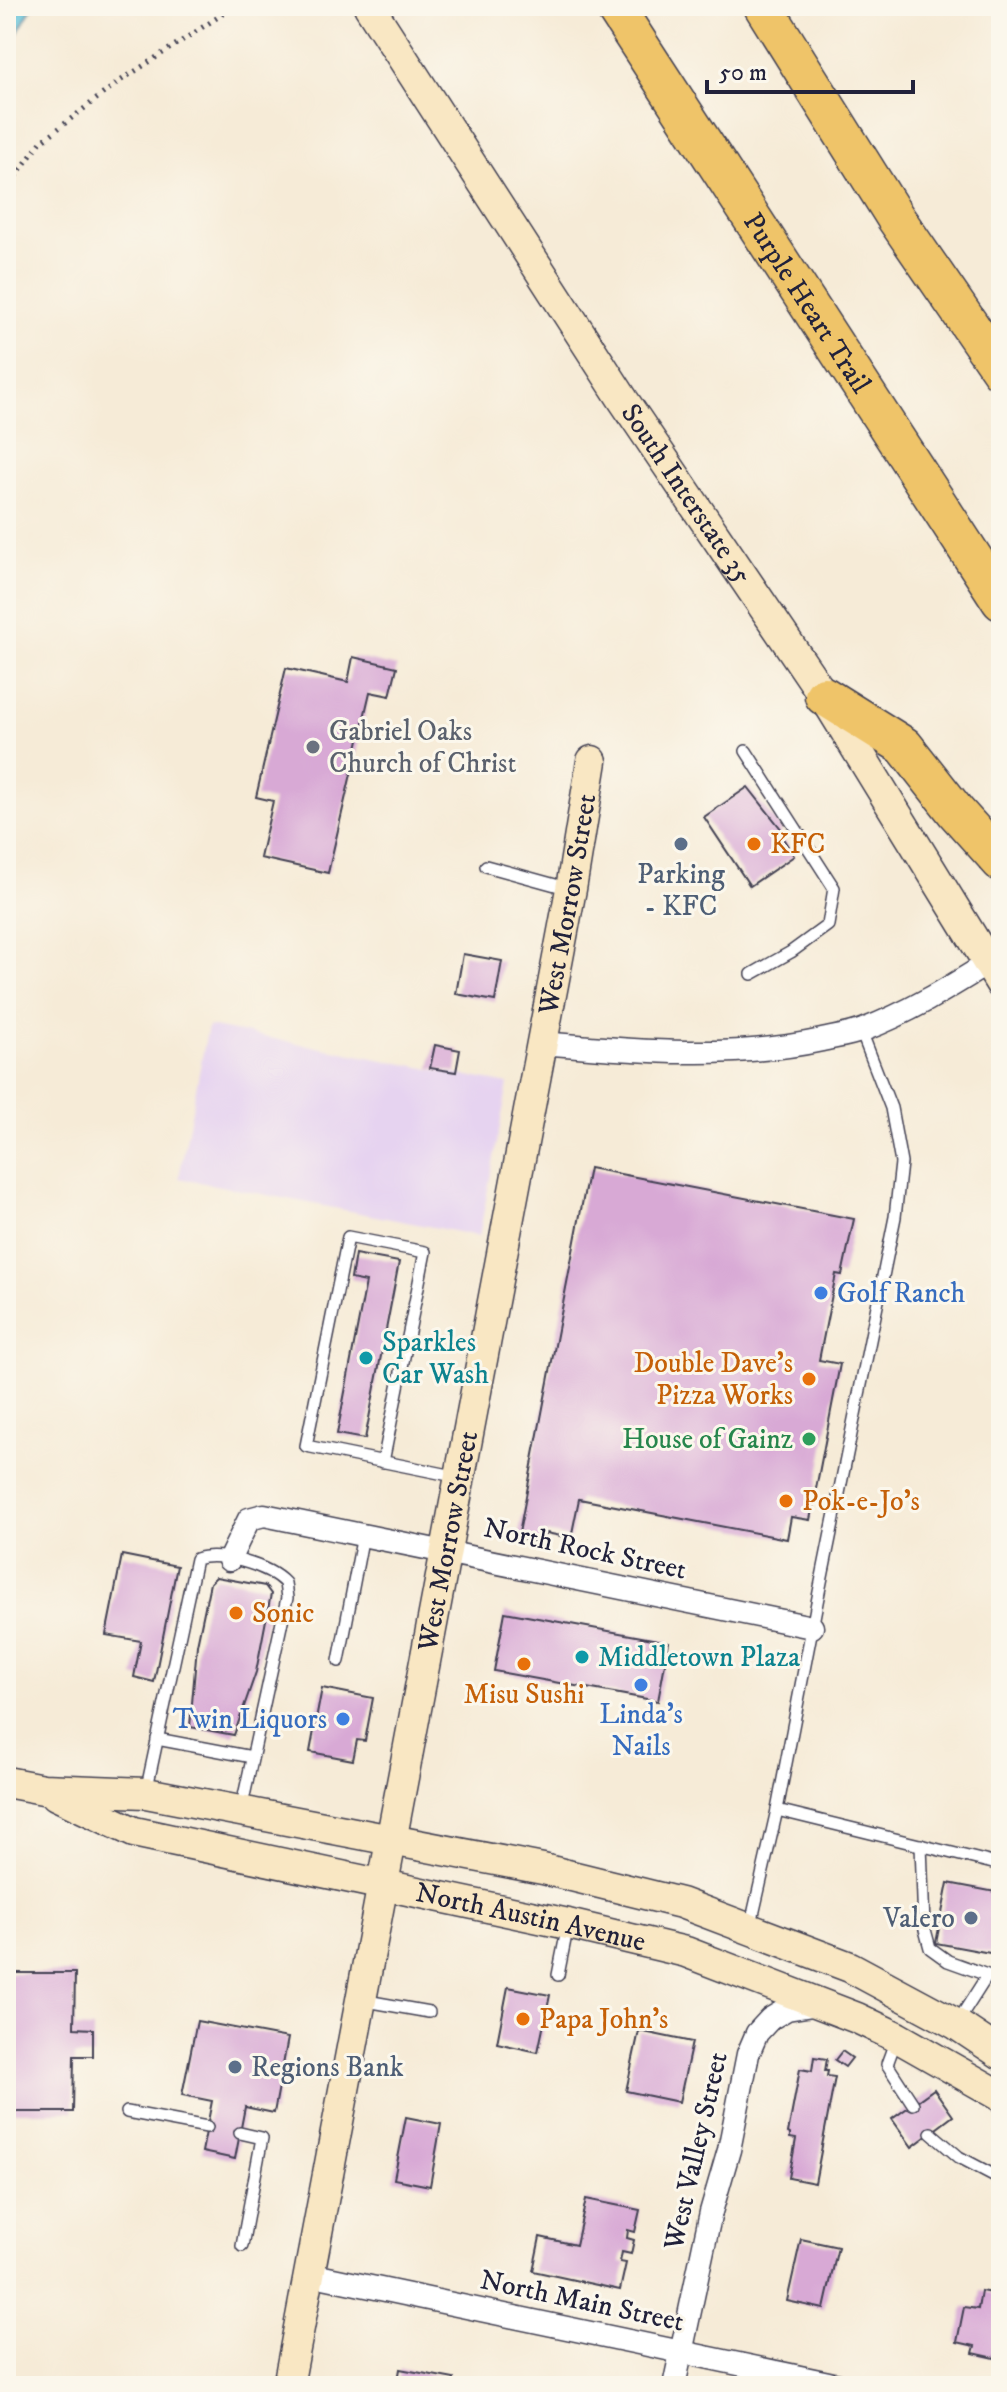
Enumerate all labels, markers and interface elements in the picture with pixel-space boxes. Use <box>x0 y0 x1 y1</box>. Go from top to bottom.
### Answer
scale bar <box>707 44 913 94</box>
text: 50 m <box>719 58 767 88</box>
street label: Purple Heart Trail <box>736 206 879 400</box>
street label: South Interstate 35 <box>613 397 760 590</box>
place label: Gabriel Oaks Church of Christ <box>329 714 516 781</box>
marker: Gabriel Oaks Church of Christ <box>304 738 322 756</box>
street label: West Morrow Street <box>530 791 604 1018</box>
place label: KFC <box>770 827 825 862</box>
marker: Parking - KFC <box>672 835 690 853</box>
marker: KFC <box>745 835 763 853</box>
place label: Parking - KFC <box>637 857 725 924</box>
place label: Golf Ranch <box>837 1276 966 1311</box>
marker: Golf Ranch <box>812 1284 830 1302</box>
place label: Sparkles Car Wash <box>382 1325 489 1392</box>
place label: Double Dave's Pizza Works <box>633 1346 793 1413</box>
marker: Sparkles Car Wash <box>357 1349 375 1367</box>
marker: Double Dave's Pizza Works <box>800 1370 818 1388</box>
place label: House of Gainz <box>622 1422 793 1457</box>
street label: West Morrow Street <box>410 1428 486 1655</box>
marker: House of Gainz <box>800 1430 818 1448</box>
place label: Pok-e-Jo's <box>802 1484 920 1519</box>
marker: Pok-e-Jo's <box>777 1492 795 1510</box>
street label: North Rock Street <box>480 1510 690 1588</box>
place label: Sonic <box>252 1596 314 1631</box>
marker: Sonic <box>227 1604 245 1622</box>
place label: Middletown Plaza <box>598 1640 800 1675</box>
marker: Middletown Plaza <box>573 1648 591 1666</box>
marker: Misu Sushi <box>515 1655 533 1673</box>
marker: Linda's Nails <box>632 1676 650 1694</box>
place label: Misu Sushi <box>463 1677 585 1712</box>
place label: Linda's Nails <box>599 1697 683 1764</box>
place label: Twin Liquors <box>173 1702 327 1737</box>
marker: Twin Liquors <box>334 1710 352 1728</box>
street label: North Austin Avenue <box>413 1875 649 1959</box>
place label: Valero <box>882 1901 955 1936</box>
marker: Valero <box>962 1909 980 1927</box>
place label: Papa John's <box>539 2002 668 2037</box>
marker: Papa John's <box>514 2010 532 2028</box>
street label: West Valley Street <box>656 2049 736 2254</box>
place label: Regions Bank <box>251 2050 404 2085</box>
marker: Regions Bank <box>226 2058 244 2076</box>
street label: North Main Street <box>477 2262 687 2340</box>

